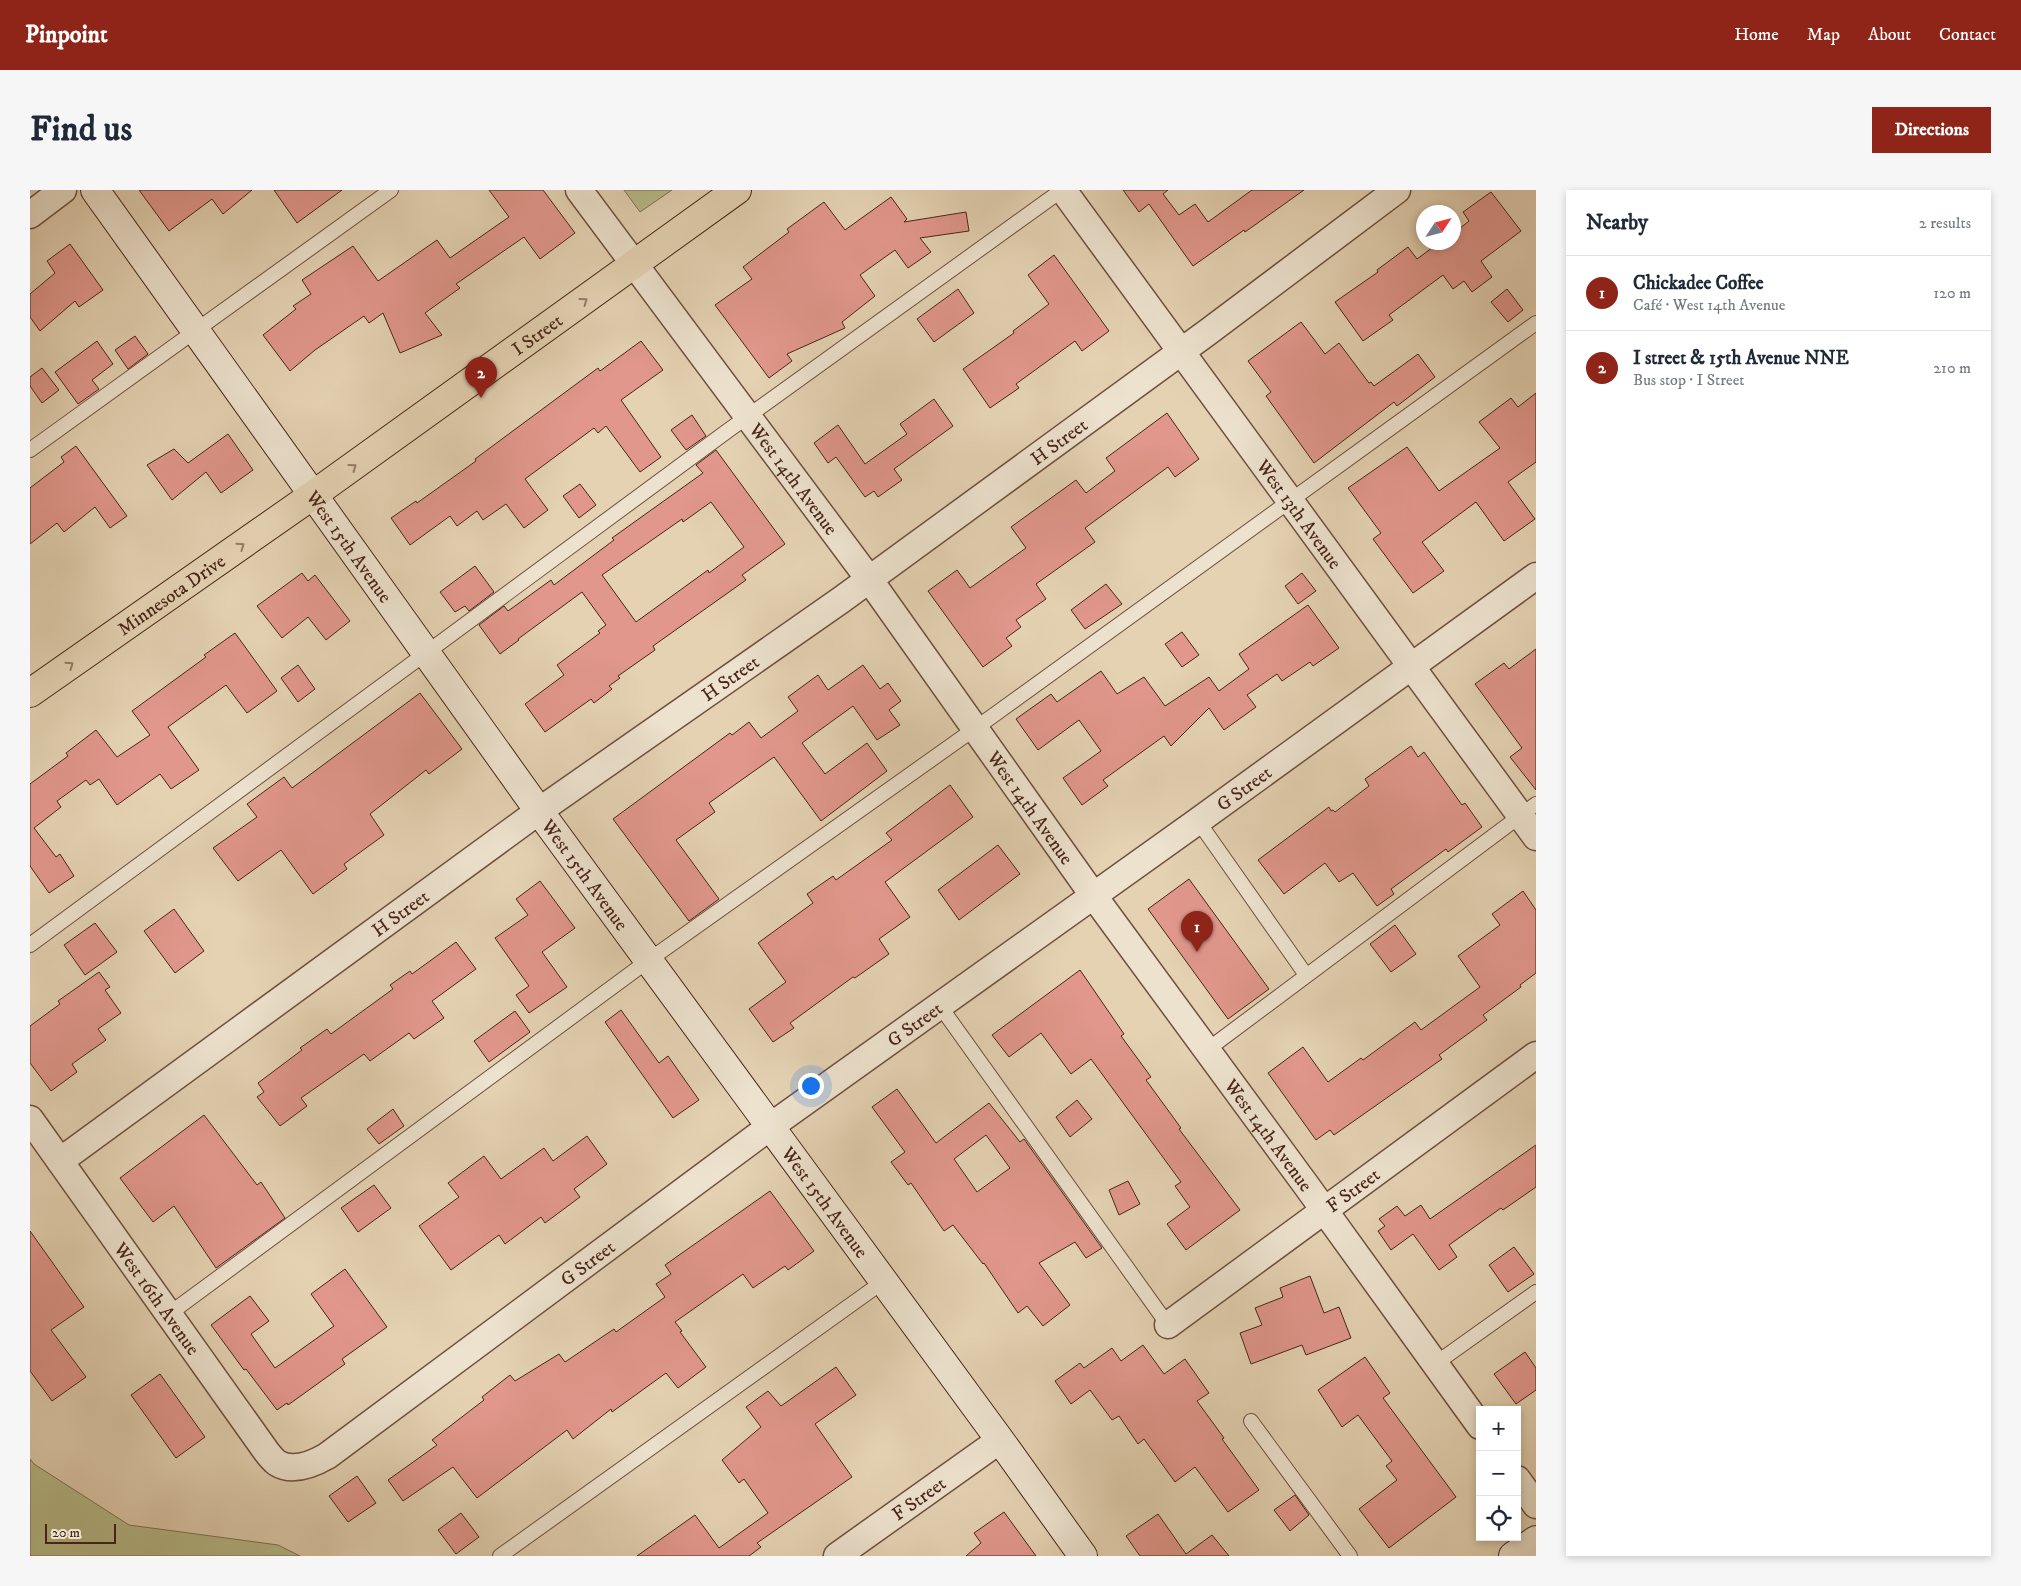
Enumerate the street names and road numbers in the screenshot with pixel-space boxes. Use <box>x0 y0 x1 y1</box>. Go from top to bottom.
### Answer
street label: I Street <box>508 309 567 361</box>
street label: H Street <box>1026 414 1092 471</box>
street label: West 14th Avenue <box>743 418 842 540</box>
street label: West 13th Avenue <box>1250 455 1346 574</box>
street label: West 15th Avenue <box>300 486 396 608</box>
street label: Minnesota Drive <box>114 550 230 641</box>
street label: H Street <box>697 651 764 707</box>
street label: West 14th Avenue <box>981 746 1078 869</box>
street label: G Street <box>1213 762 1277 817</box>
street label: West 15th Avenue <box>535 814 633 935</box>
street label: H Street <box>368 885 434 942</box>
street label: G Street <box>883 997 947 1052</box>
street label: West 14th Avenue <box>1218 1074 1317 1196</box>
street label: West 15th Avenue <box>775 1142 873 1263</box>
street label: F Street <box>1322 1164 1385 1218</box>
street label: G Street <box>556 1236 620 1292</box>
street label: West 16th Avenue <box>108 1238 204 1360</box>
street label: F Street <box>888 1472 951 1526</box>

